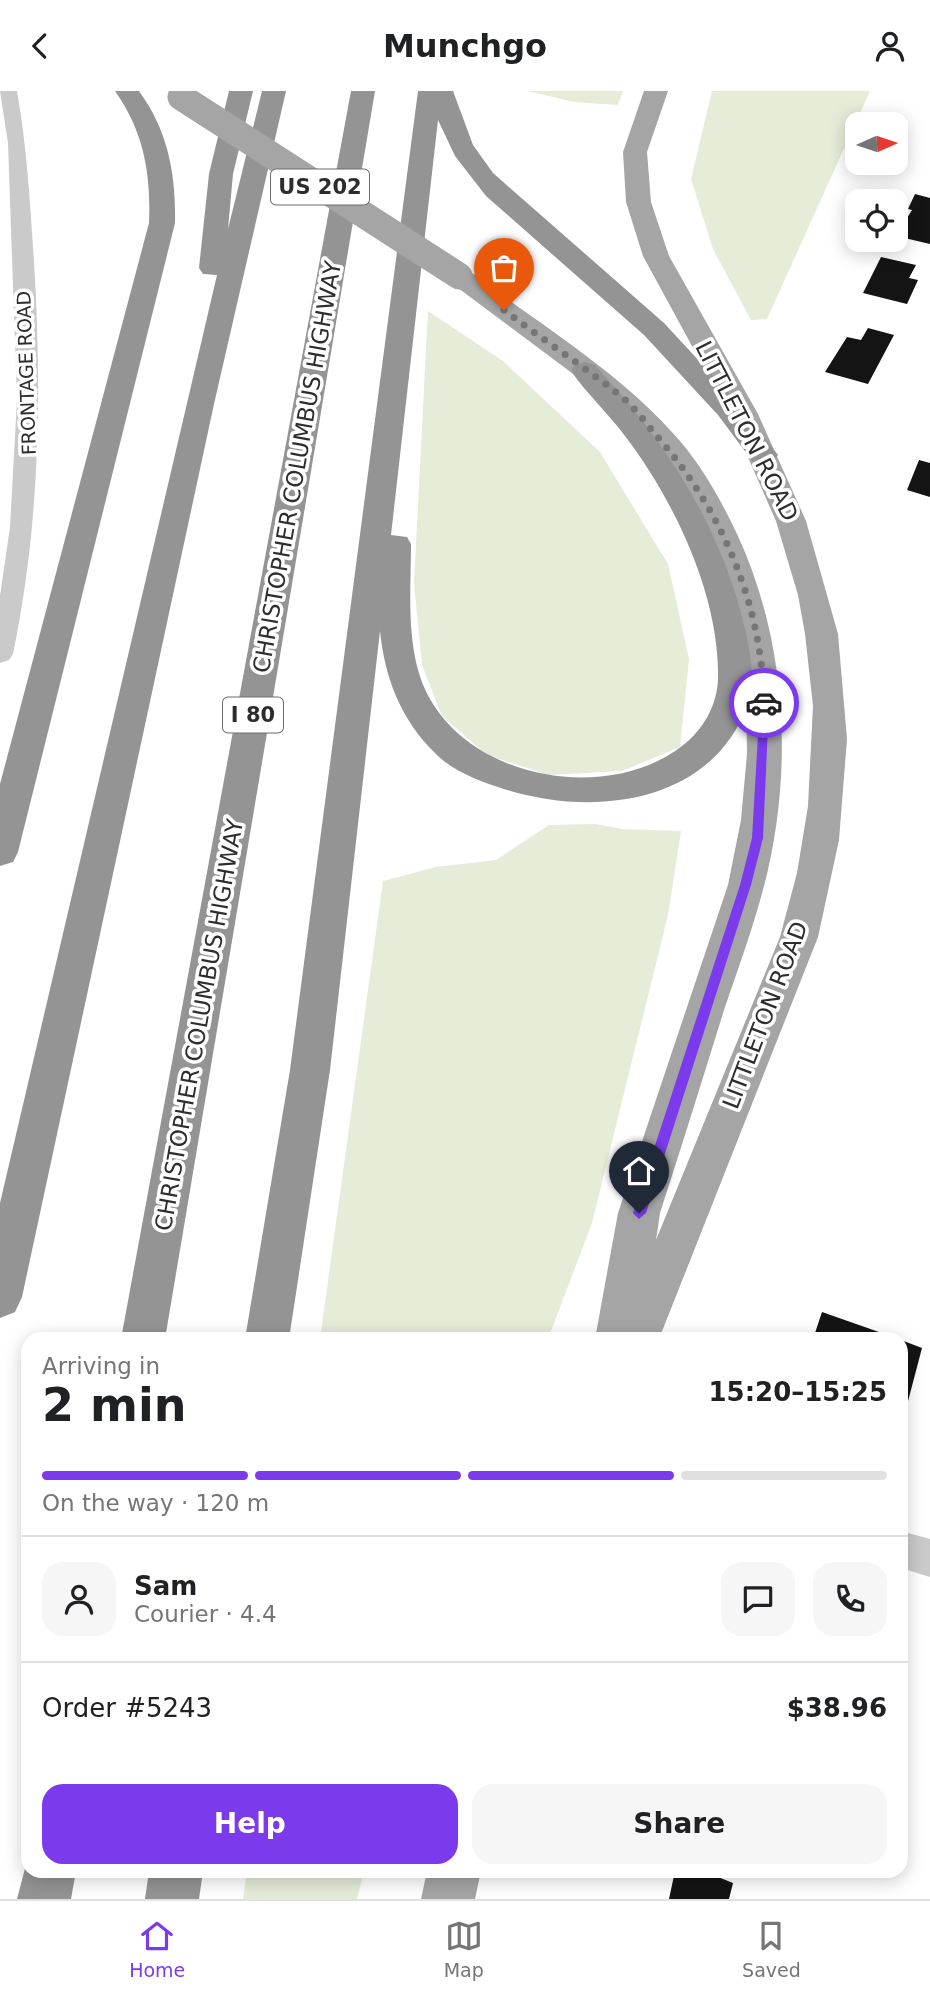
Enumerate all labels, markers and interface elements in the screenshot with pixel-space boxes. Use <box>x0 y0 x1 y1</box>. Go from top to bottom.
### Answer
icon: back <box>21 27 59 65</box>
text: Munchgo <box>383 27 547 65</box>
icon: person <box>871 27 909 65</box>
north arrow <box>845 112 908 175</box>
map controls <box>845 112 908 252</box>
road number: US 202 <box>271 169 369 205</box>
button: locate <box>845 189 908 252</box>
pin <box>474 238 534 310</box>
icon: bag <box>485 249 523 287</box>
street label: CHRISTOPHER COLUMBUS HIGHWAY <box>248 258 346 675</box>
street label: FRONTAGE ROAD <box>12 291 40 455</box>
street label: LITTLETON ROAD <box>690 337 804 525</box>
courier <box>729 668 799 738</box>
icon: car <box>745 684 783 722</box>
road number: I 80 <box>223 697 283 733</box>
street label: CHRISTOPHER COLUMBUS HIGHWAY <box>150 816 248 1233</box>
street label: LITTLETON ROAD <box>717 918 813 1112</box>
pin <box>609 1141 669 1213</box>
icon: home <box>620 1152 658 1190</box>
text: Arriving in <box>42 1353 160 1379</box>
text: 15:20–15:25 <box>708 1377 887 1407</box>
text: 2 min <box>42 1378 186 1432</box>
text: On the way · 120 m <box>42 1490 269 1516</box>
button: person <box>42 1562 116 1636</box>
button: chat <box>721 1562 795 1636</box>
button: phone <box>813 1562 887 1636</box>
text: Sam <box>134 1571 197 1601</box>
text: Courier · 4.4 <box>134 1601 277 1627</box>
text: Order #5243 <box>42 1693 212 1723</box>
text: $38.96 <box>787 1693 887 1723</box>
button: Help <box>42 1784 458 1864</box>
button: Share <box>472 1784 887 1864</box>
tab: Home <box>129 1917 185 1981</box>
tab: Map <box>444 1917 484 1981</box>
tab: Saved <box>742 1917 801 1981</box>

